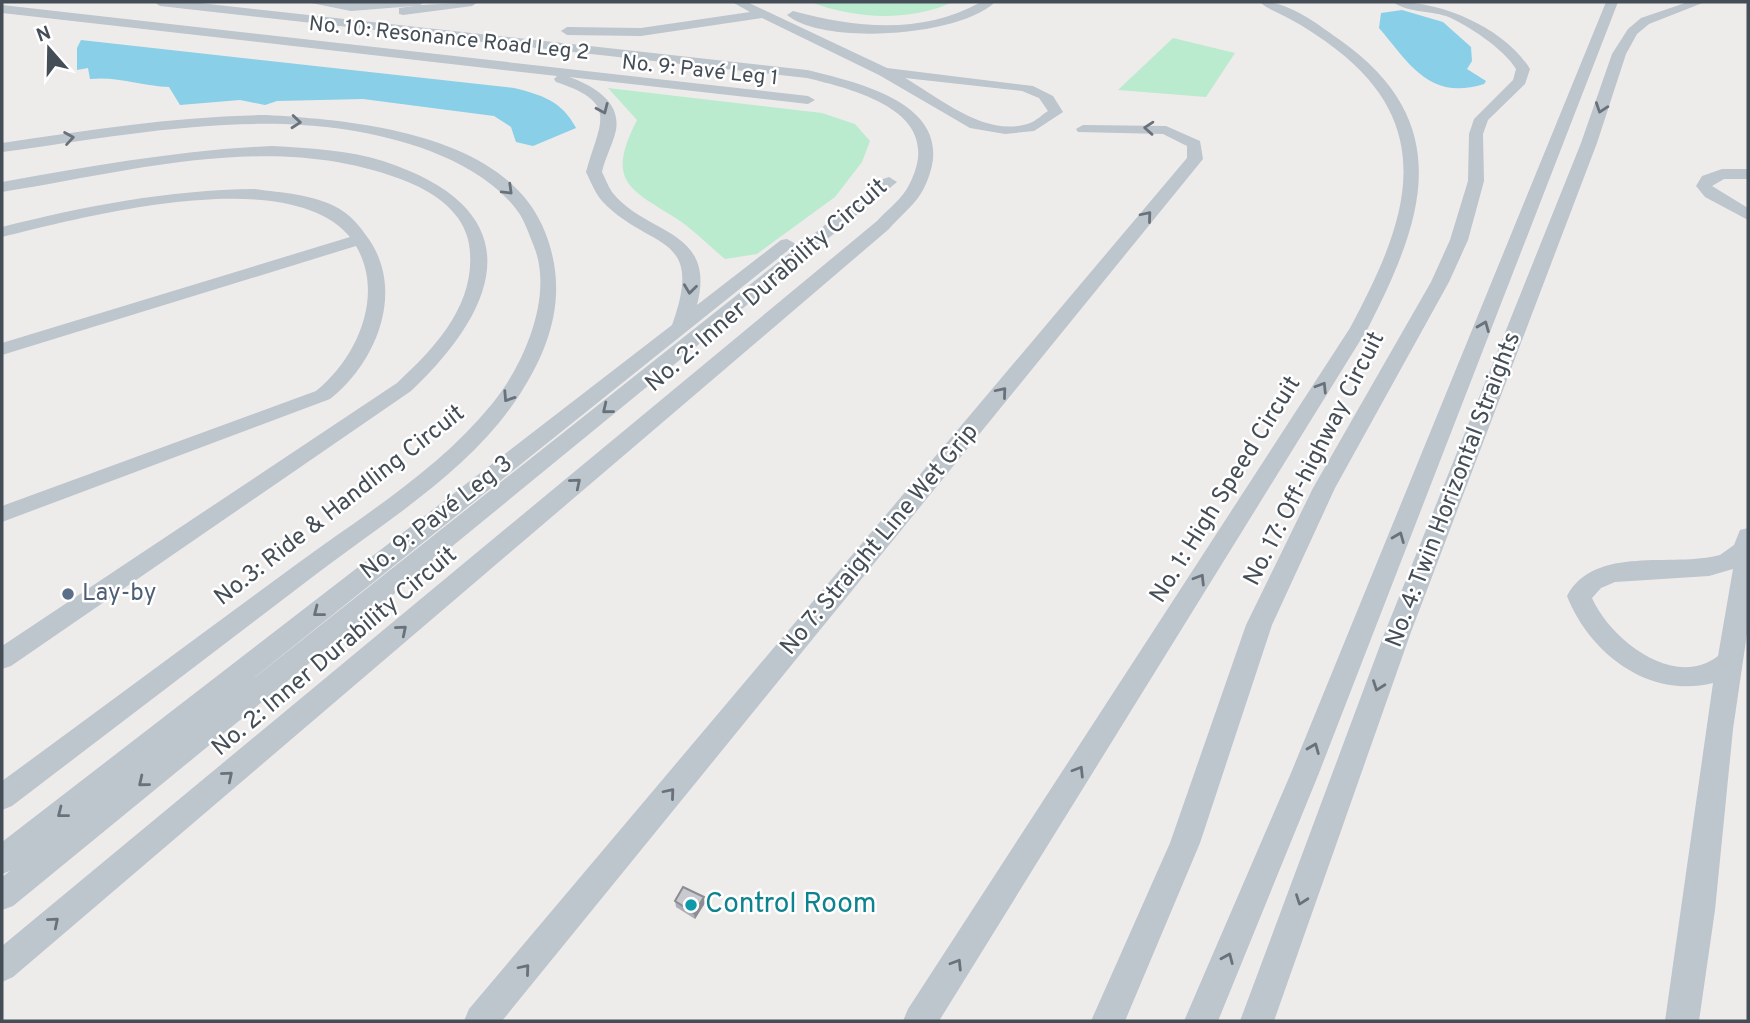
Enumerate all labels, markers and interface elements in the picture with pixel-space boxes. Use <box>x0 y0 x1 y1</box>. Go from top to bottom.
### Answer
street label: No. 10: Resonance Road Leg 2 <box>307 11 591 67</box>
north arrow <box>14 14 84 84</box>
text: N <box>33 21 54 49</box>
street label: No. 9: Pavé Leg 1 <box>620 49 780 93</box>
one-way arrow <box>595 102 609 114</box>
one-way arrow <box>1595 102 1609 114</box>
one-way arrow <box>290 114 301 129</box>
one-way arrow <box>1143 121 1154 136</box>
one-way arrow <box>63 131 75 146</box>
street label: No. 2: Inner Durability Circuit <box>640 173 894 399</box>
one-way arrow <box>500 181 513 194</box>
one-way arrow <box>1139 212 1152 224</box>
one-way arrow <box>683 284 698 295</box>
one-way arrow <box>1475 320 1489 332</box>
street label: No. 17: Off-highway Circuit <box>1238 327 1392 591</box>
street label: No. 4: Twin Horizontal Straights <box>1380 328 1528 652</box>
street label: No. 1: High Speed Circuit <box>1144 371 1308 609</box>
one-way arrow <box>1313 381 1326 394</box>
one-way arrow <box>994 387 1007 399</box>
one-way arrow <box>503 389 516 402</box>
street label: No.3: Ride & Handling Circuit <box>209 399 471 613</box>
one-way arrow <box>602 401 615 413</box>
street label: No 7: Straight Line Wet Grip <box>774 418 986 662</box>
street label: No. 9: Pavé Leg 3 <box>355 449 519 587</box>
one-way arrow <box>568 479 581 491</box>
one-way arrow <box>1391 531 1405 543</box>
street label: No. 2: Inner Durability Circuit <box>206 541 464 763</box>
one-way arrow <box>1192 574 1205 587</box>
place label: Lay-by <box>82 579 156 609</box>
marker: Lay-by <box>60 586 76 602</box>
one-way arrow <box>313 604 325 617</box>
one-way arrow <box>395 625 407 638</box>
one-way arrow <box>1373 680 1387 692</box>
one-way arrow <box>1306 743 1320 755</box>
one-way arrow <box>1070 766 1083 779</box>
one-way arrow <box>220 772 233 784</box>
one-way arrow <box>139 774 152 786</box>
one-way arrow <box>662 789 674 802</box>
one-way arrow <box>57 805 69 818</box>
place label: Control Room <box>705 887 876 923</box>
one-way arrow <box>1295 894 1309 906</box>
marker: Control Room <box>683 897 699 913</box>
one-way arrow <box>46 918 59 931</box>
one-way arrow <box>1219 953 1233 965</box>
one-way arrow <box>948 958 961 971</box>
one-way arrow <box>517 964 529 977</box>

